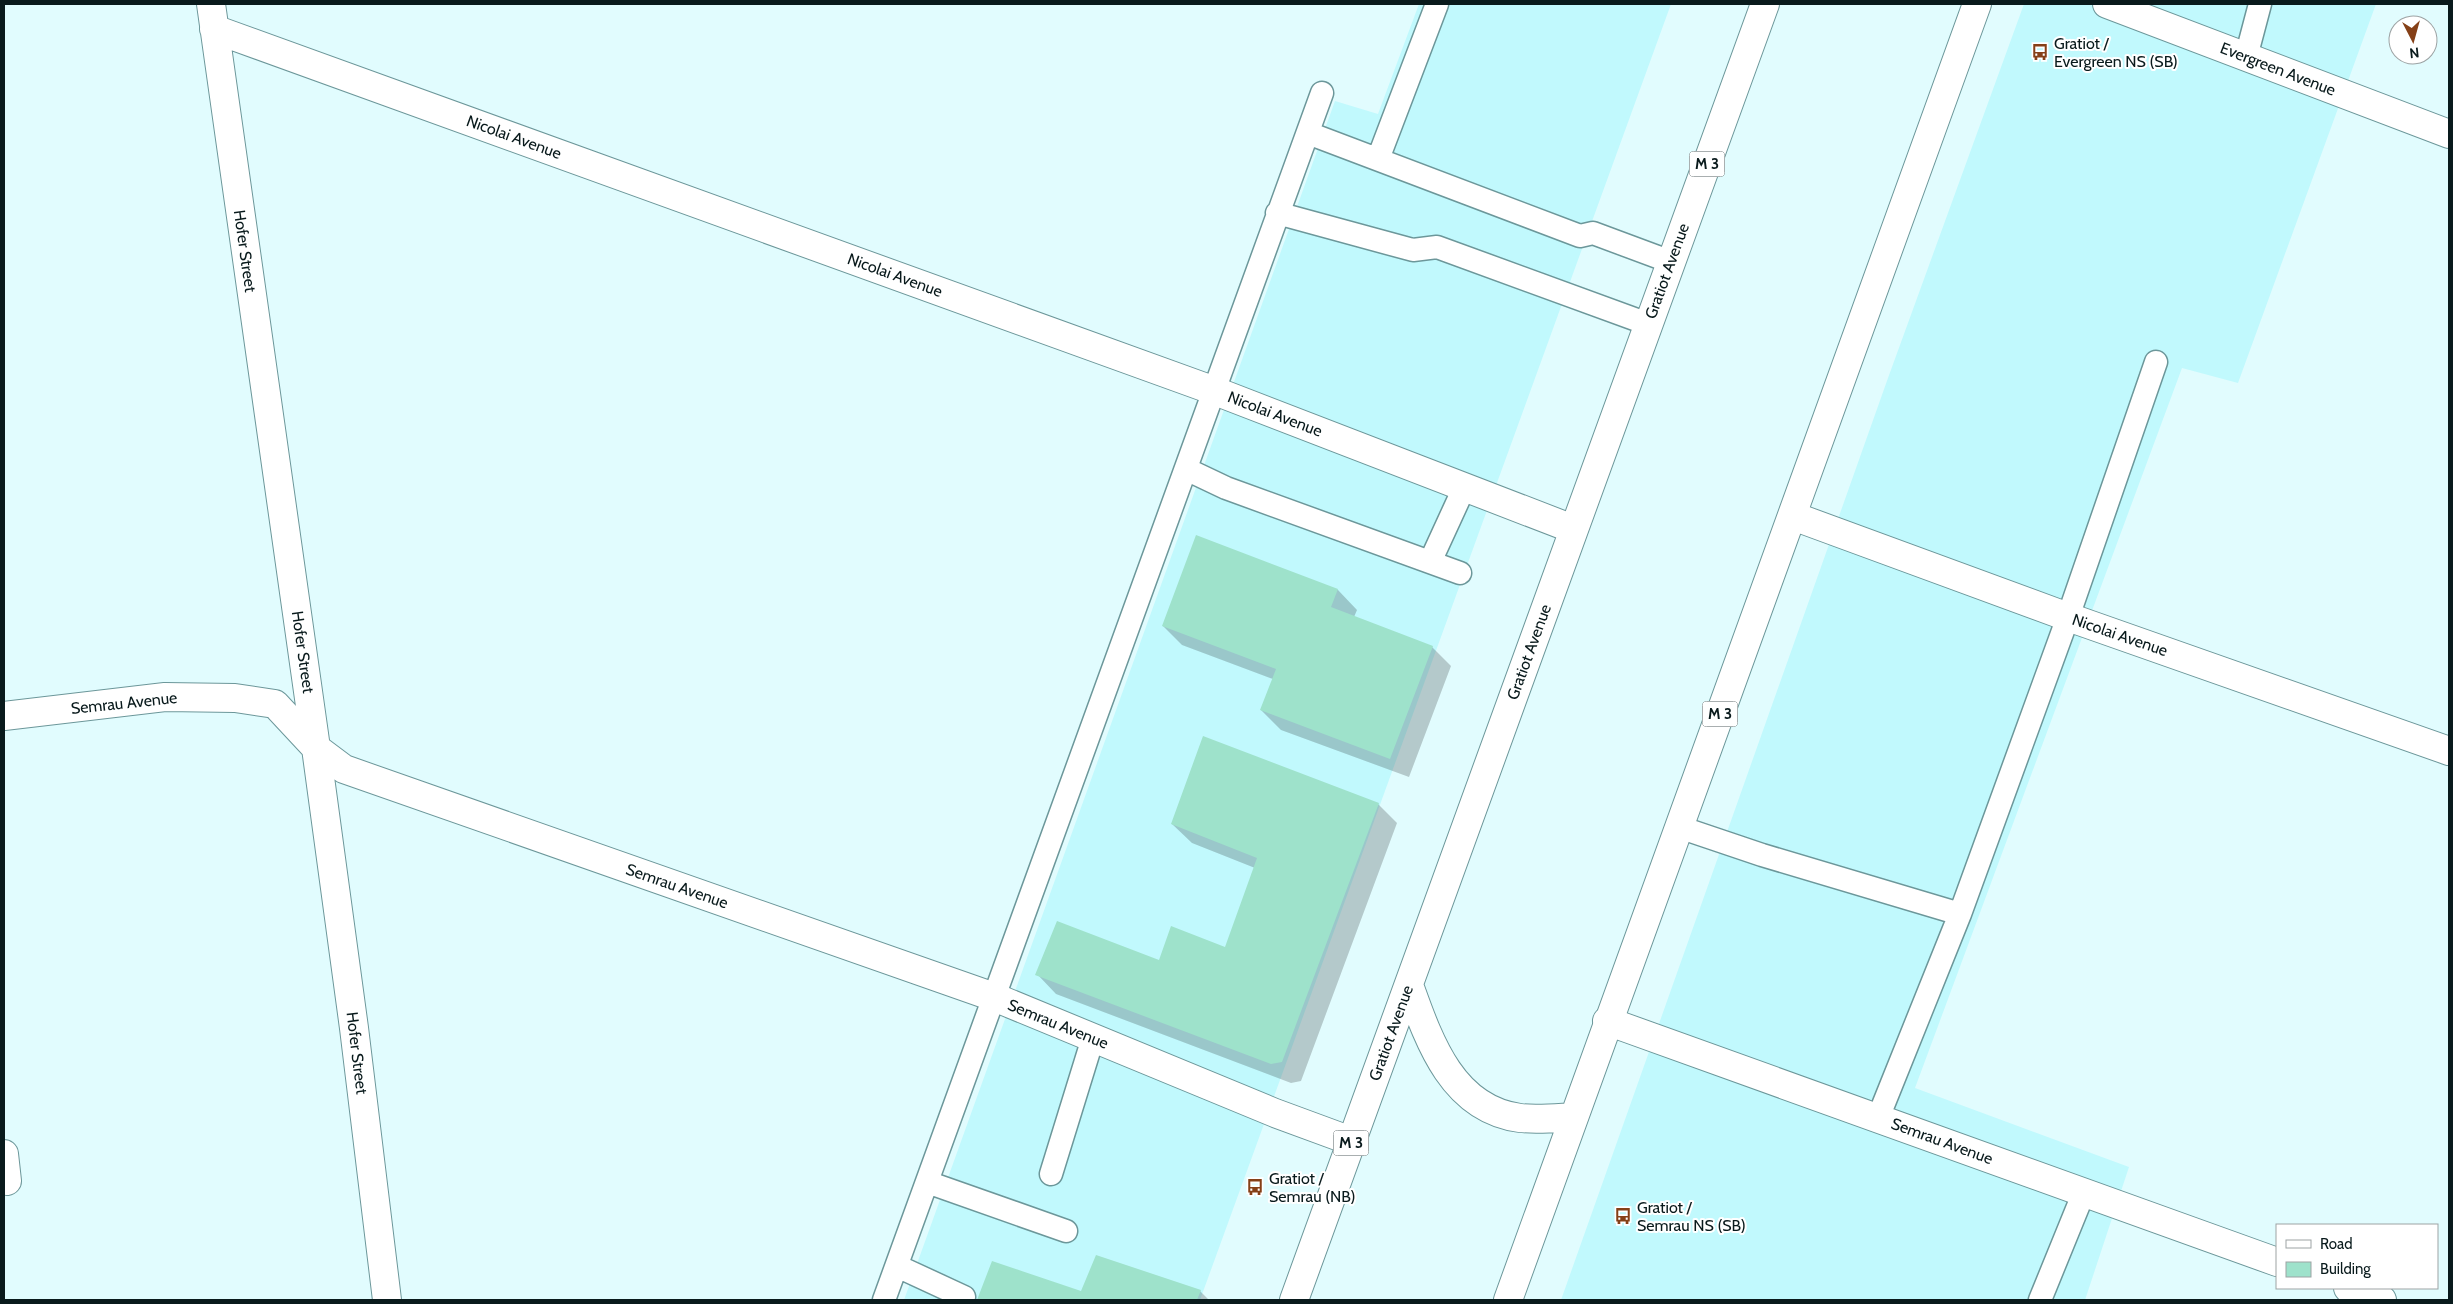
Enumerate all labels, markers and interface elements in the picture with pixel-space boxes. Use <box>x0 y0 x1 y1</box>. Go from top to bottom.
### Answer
north arrow <box>2388 15 2438 65</box>
place label: Gratiot / Evergreen NS (SB) <box>2054 34 2178 71</box>
street label: Evergreen Avenue <box>2218 38 2338 100</box>
bus stop icon: Gratiot / Evergreen NS (SB) <box>2030 42 2050 62</box>
text: N <box>2408 43 2420 62</box>
street label: Nicolai Avenue <box>464 111 564 163</box>
road number: M 3 <box>1690 152 1724 176</box>
street label: Hofer Street <box>230 209 260 294</box>
street label: Gratiot Avenue <box>1641 221 1693 321</box>
street label: Nicolai Avenue <box>845 249 945 301</box>
street label: Nicolai Avenue <box>1225 387 1325 441</box>
street label: Gratiot Avenue <box>1503 602 1555 702</box>
street label: Hofer Street <box>288 610 318 695</box>
street label: Nicolai Avenue <box>2070 610 2170 660</box>
street label: Semrau Avenue <box>70 688 178 718</box>
road number: M 3 <box>1702 702 1738 726</box>
street label: Semrau Avenue <box>623 860 731 912</box>
street label: Gratiot Avenue <box>1365 983 1417 1083</box>
street label: Semrau Avenue <box>1005 995 1111 1053</box>
street label: Hofer Street <box>343 1011 372 1096</box>
street label: Semrau Avenue <box>1889 1114 1995 1168</box>
road number: M 3 <box>1334 1130 1368 1156</box>
place label: Gratiot / Semrau (NB) <box>1269 1169 1355 1206</box>
bus stop icon: Gratiot / Semrau (NB) <box>1245 1177 1265 1197</box>
place label: Gratiot / Semrau NS (SB) <box>1637 1198 1746 1235</box>
bus stop icon: Gratiot / Semrau NS (SB) <box>1613 1206 1633 1226</box>
legend <box>2276 1224 2438 1289</box>
text: Road <box>2320 1235 2353 1253</box>
text: Building <box>2320 1260 2371 1278</box>

